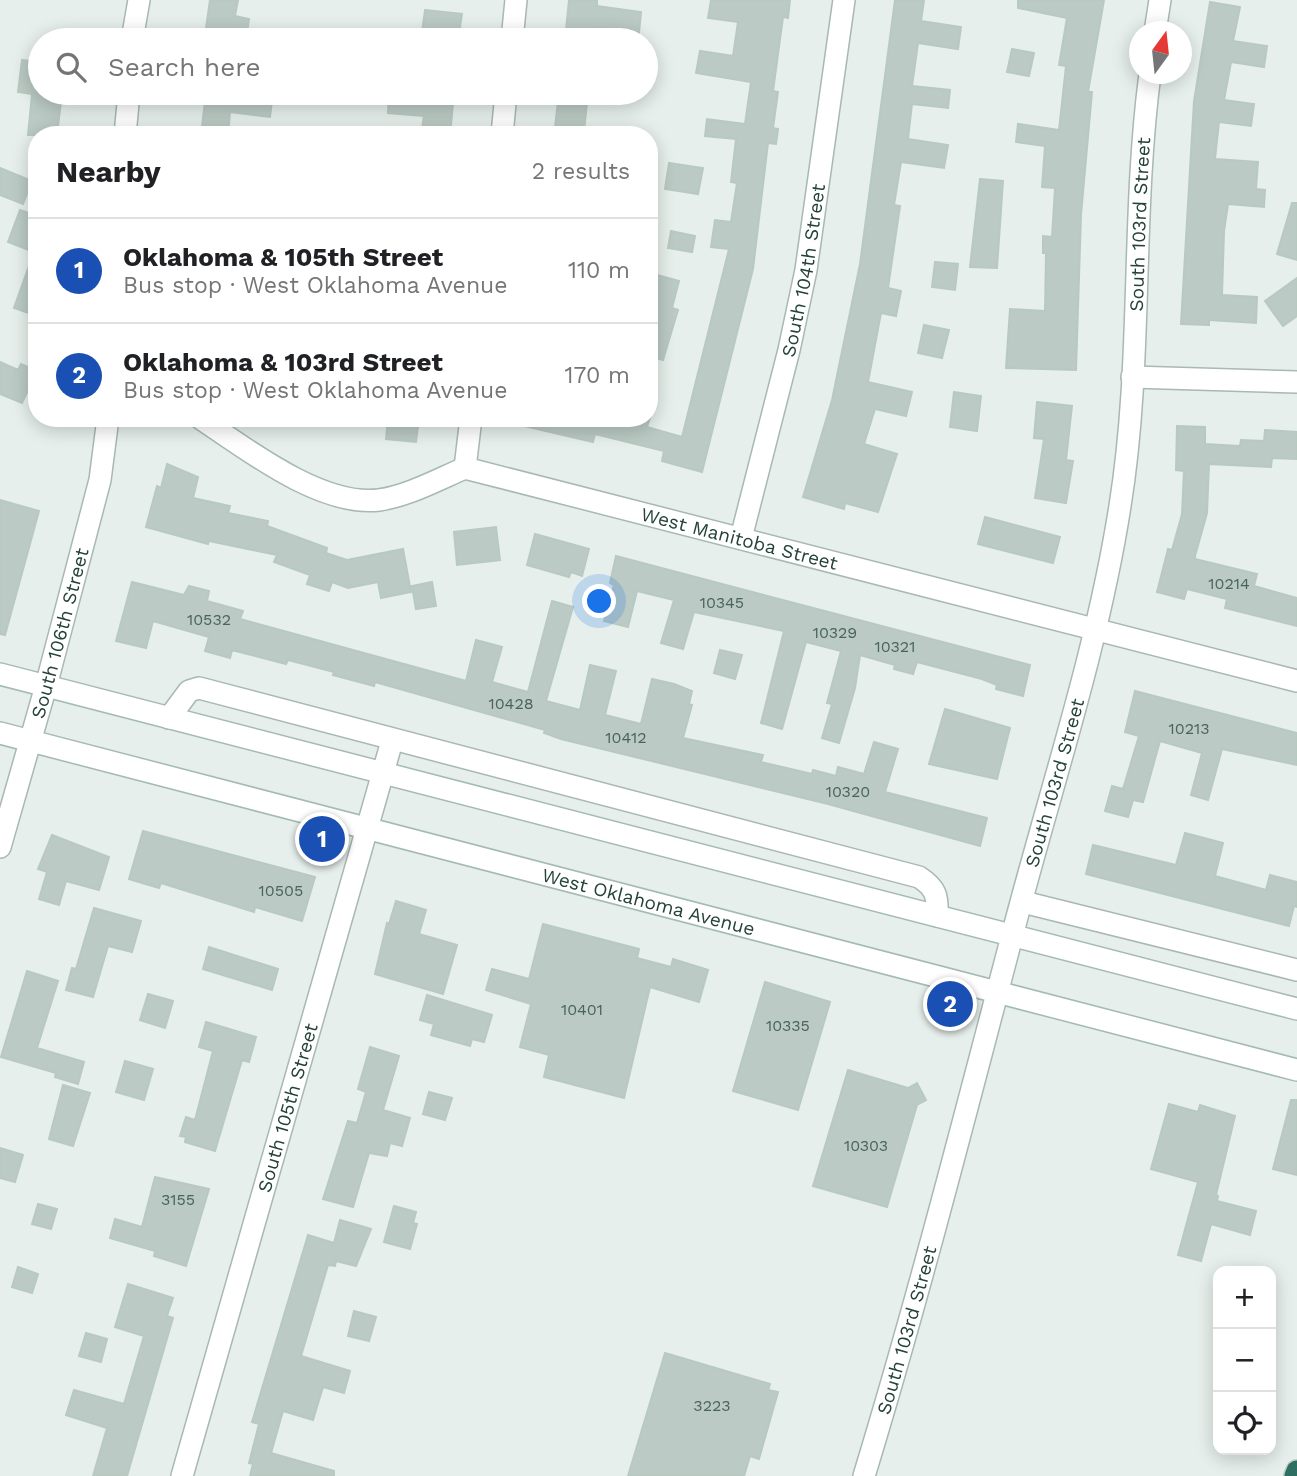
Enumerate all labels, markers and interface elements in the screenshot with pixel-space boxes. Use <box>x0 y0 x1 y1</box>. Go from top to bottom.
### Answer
north arrow <box>1129 21 1192 84</box>
search box <box>28 28 658 105</box>
icon: search <box>52 48 90 86</box>
text: Search here <box>108 52 260 82</box>
street label: South 103rd Street <box>1124 136 1155 312</box>
text: Nearby <box>56 154 161 189</box>
text: 2 results <box>532 158 630 185</box>
street label: South 104th Street <box>776 182 830 359</box>
text: Oklahoma & 105th Street <box>123 242 443 272</box>
text: 1 <box>74 257 84 284</box>
text: 110 m <box>568 257 630 284</box>
text: Bus stop · West Oklahoma Avenue <box>123 272 508 299</box>
text: Oklahoma & 103rd Street <box>123 347 443 377</box>
text: 2 <box>72 362 86 389</box>
text: 170 m <box>565 362 630 389</box>
text: Bus stop · West Oklahoma Avenue <box>123 377 508 404</box>
street label: West Manitoba Street <box>639 502 840 574</box>
street label: South 106th Street <box>26 545 93 721</box>
house number: 10214 <box>1208 574 1250 593</box>
your location <box>582 584 616 618</box>
house number: 10345 <box>700 593 744 612</box>
house number: 10532 <box>187 610 231 629</box>
house number: 10329 <box>813 623 857 642</box>
house number: 10321 <box>875 637 915 656</box>
house number: 10428 <box>488 694 534 713</box>
street label: South 103rd Street <box>1020 696 1089 870</box>
house number: 10213 <box>1168 719 1210 738</box>
house number: 10412 <box>605 728 647 747</box>
house number: 10320 <box>826 782 870 801</box>
pin: 1 <box>299 813 345 865</box>
street label: West Oklahoma Avenue <box>540 863 757 940</box>
house number: 10505 <box>259 881 303 900</box>
pin: 2 <box>927 978 973 1030</box>
house number: 10401 <box>561 1000 603 1019</box>
house number: 10335 <box>766 1016 810 1035</box>
street label: South 105th Street <box>252 1020 322 1195</box>
house number: 10303 <box>844 1136 888 1155</box>
house number: 3155 <box>161 1190 195 1209</box>
street label: South 103rd Street <box>872 1243 941 1417</box>
map controls <box>1213 1266 1276 1455</box>
button: + <box>1213 1266 1276 1329</box>
button: − <box>1213 1329 1276 1392</box>
button: locate <box>1213 1392 1276 1455</box>
house number: 3223 <box>693 1396 731 1415</box>

